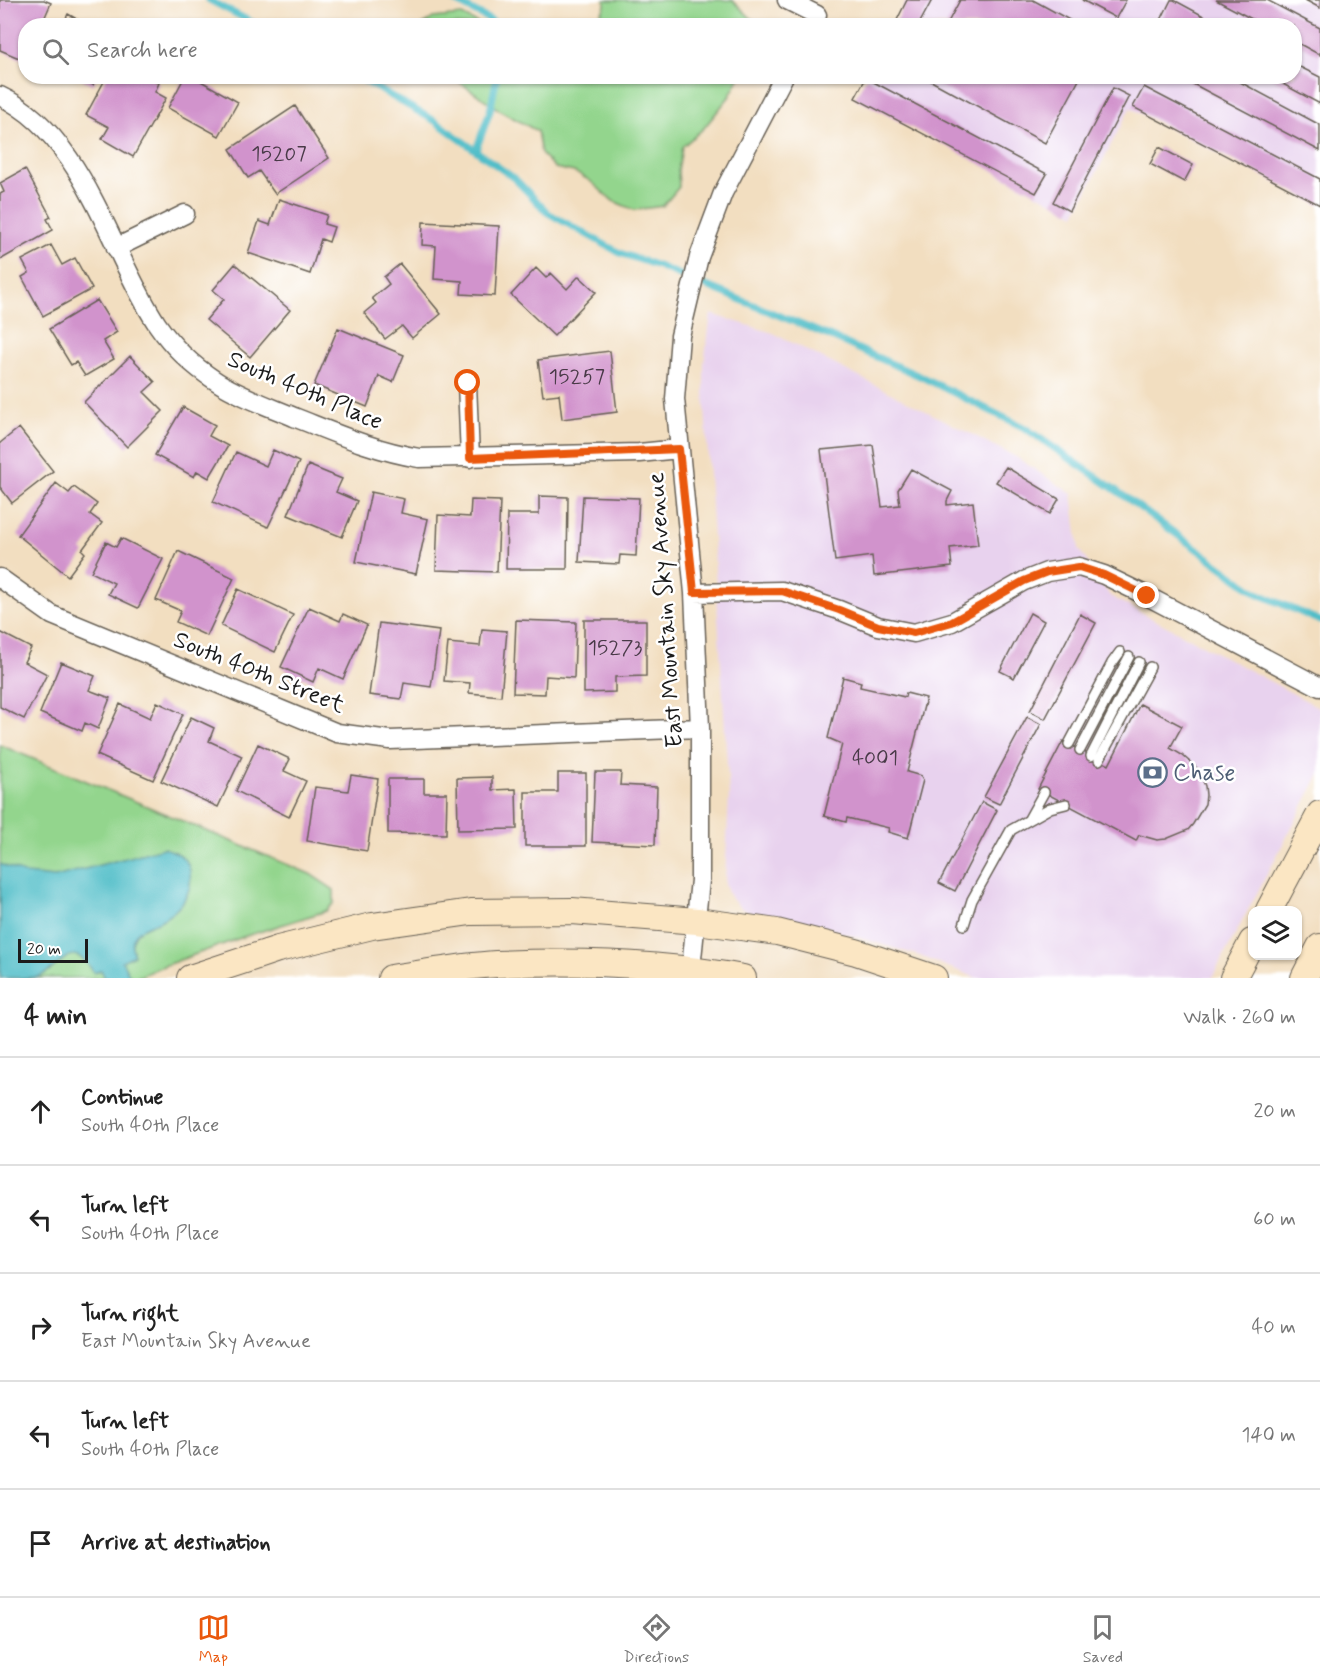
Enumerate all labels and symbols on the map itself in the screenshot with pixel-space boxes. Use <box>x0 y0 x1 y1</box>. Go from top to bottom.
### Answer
house number: 15207 <box>251 140 307 168</box>
street label: South 40th Place <box>223 344 387 438</box>
house number: 15257 <box>549 363 605 391</box>
route start <box>454 369 480 395</box>
street label: East Mountain Sky Avenue <box>641 471 691 749</box>
route end <box>1133 582 1159 608</box>
street label: South 40th Street <box>169 625 349 721</box>
house number: 15273 <box>588 634 642 662</box>
house number: 4001 <box>852 744 898 772</box>
bank icon: Chase <box>1136 757 1168 789</box>
place label: Chase <box>1173 758 1235 789</box>
scale bar <box>18 936 88 964</box>

